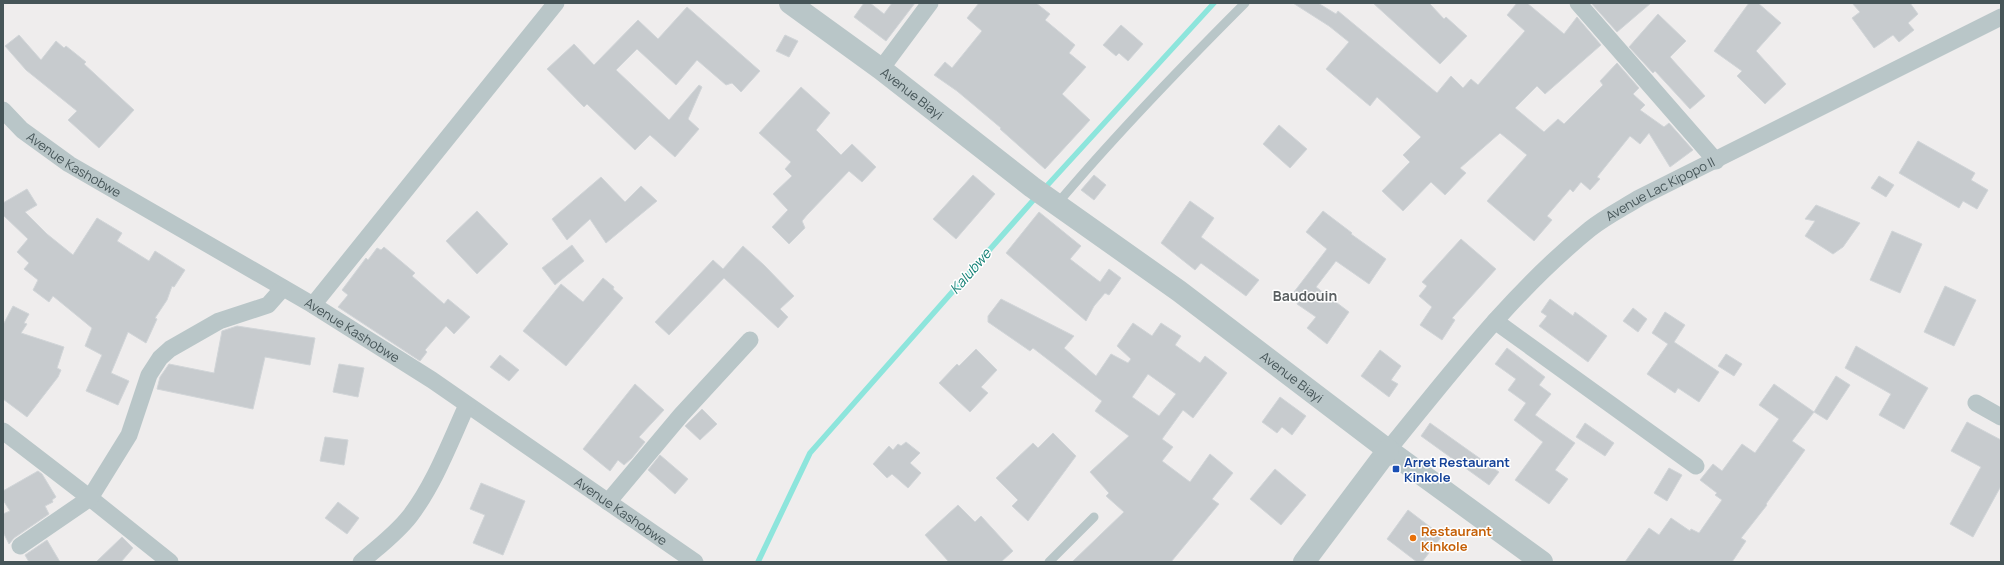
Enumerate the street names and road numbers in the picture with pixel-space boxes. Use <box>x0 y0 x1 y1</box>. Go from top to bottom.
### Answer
street label: Avenue Biayi <box>877 63 947 124</box>
street label: Avenue Kashobwe <box>23 127 125 201</box>
street label: Avenue Lac Kipopo II <box>1602 153 1718 225</box>
street label: Avenue Kashobwe <box>302 293 404 367</box>
street label: Avenue Biayi <box>1257 347 1327 407</box>
street label: Avenue Kashobwe <box>571 472 671 550</box>

